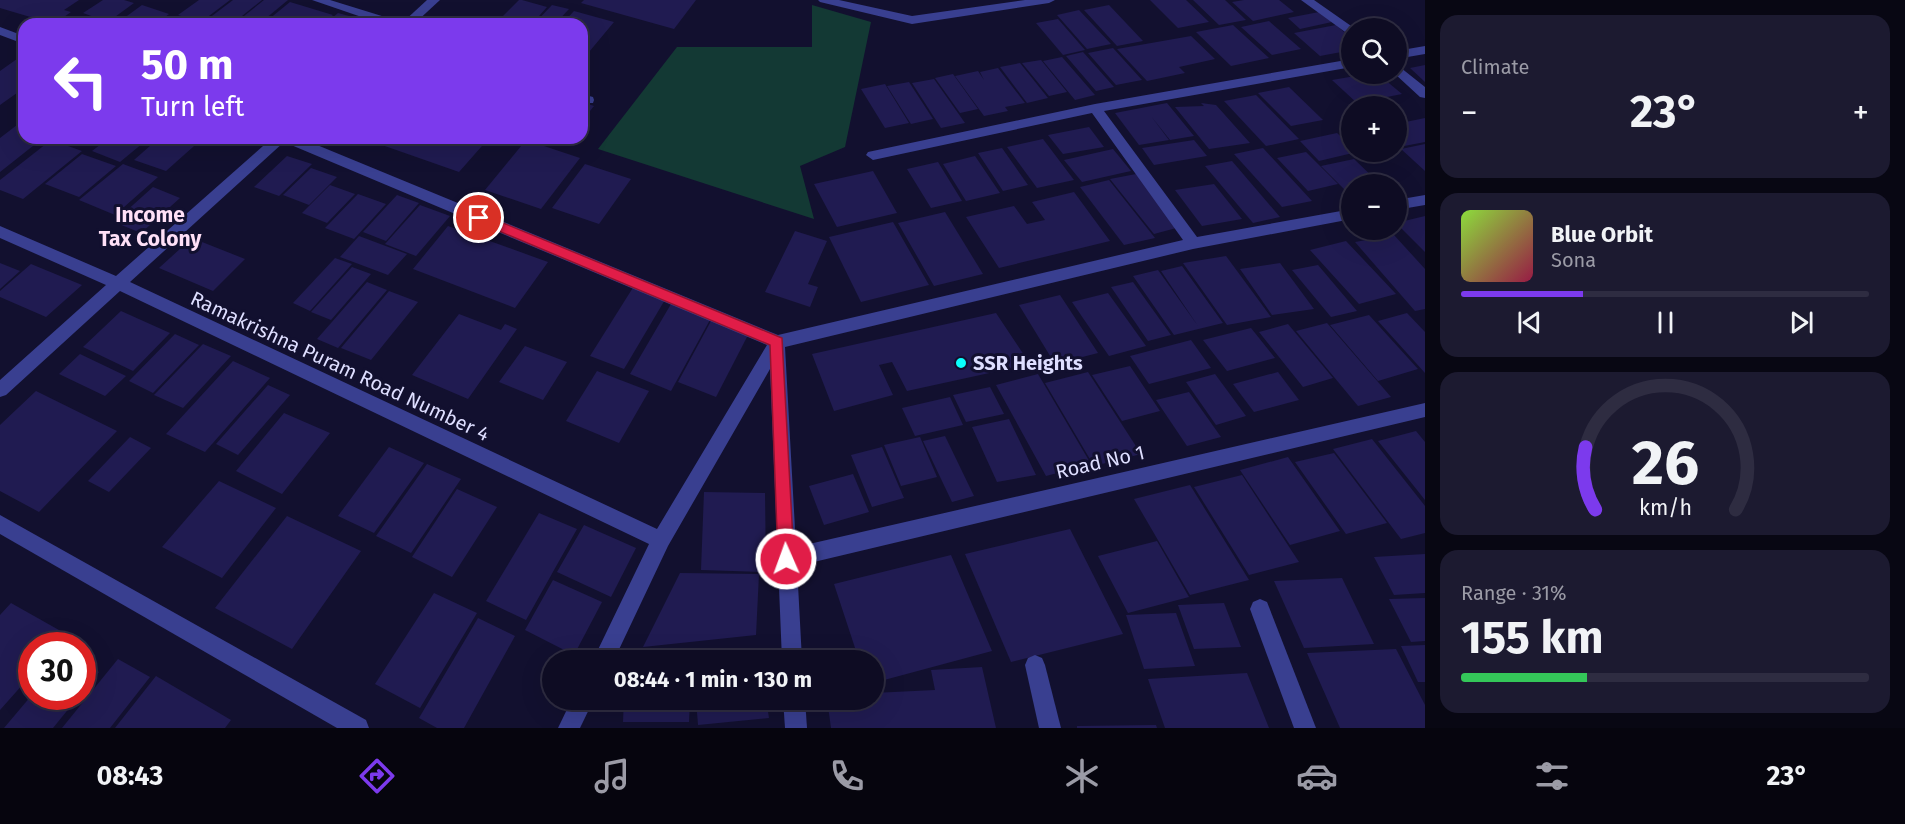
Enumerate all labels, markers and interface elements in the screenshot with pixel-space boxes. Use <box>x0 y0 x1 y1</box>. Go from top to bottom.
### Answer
map controls <box>1341 18 1407 240</box>
button: search <box>1341 18 1407 84</box>
text: 50 m <box>141 40 234 90</box>
icon: left <box>42 42 120 120</box>
text: Climate <box>1461 55 1529 79</box>
text: 23° <box>1630 85 1700 139</box>
text: Turn left <box>141 91 244 123</box>
text: − <box>1461 93 1478 133</box>
text: + <box>1853 93 1869 133</box>
button: + <box>1341 96 1407 162</box>
button: − <box>1341 174 1407 240</box>
pin <box>453 192 504 243</box>
icon: arrive <box>462 201 495 234</box>
district label: Income Tax Colony <box>99 202 201 252</box>
text: Blue Orbit <box>1551 221 1653 248</box>
text: Sona <box>1551 248 1596 272</box>
street label: Ramakrishna Puram Road Number 4 <box>187 286 493 446</box>
icon: previous <box>1513 306 1546 339</box>
icon: pause <box>1649 306 1682 339</box>
icon: next <box>1785 306 1818 339</box>
place label: SSR Heights <box>973 351 1083 375</box>
marker: SSR Heights <box>954 356 968 370</box>
text: 26 <box>1631 426 1699 501</box>
street label: Road No 1 <box>1053 440 1147 484</box>
text: km/h <box>1638 496 1692 522</box>
position arrow <box>754 527 818 591</box>
text: Range · 31% <box>1461 581 1567 605</box>
text: 155 km <box>1461 611 1603 665</box>
speed limit sign: 30 <box>18 632 96 710</box>
text: 08:44 · 1 min · 130 m <box>614 666 812 693</box>
icon: directions <box>356 755 398 797</box>
icon: music <box>591 755 633 797</box>
icon: phone <box>826 755 868 797</box>
icon: climate <box>1061 755 1103 797</box>
icon: car <box>1296 755 1338 797</box>
icon: filters <box>1531 755 1573 797</box>
text: 08:43 <box>97 760 163 792</box>
text: 23° <box>1766 760 1808 792</box>

